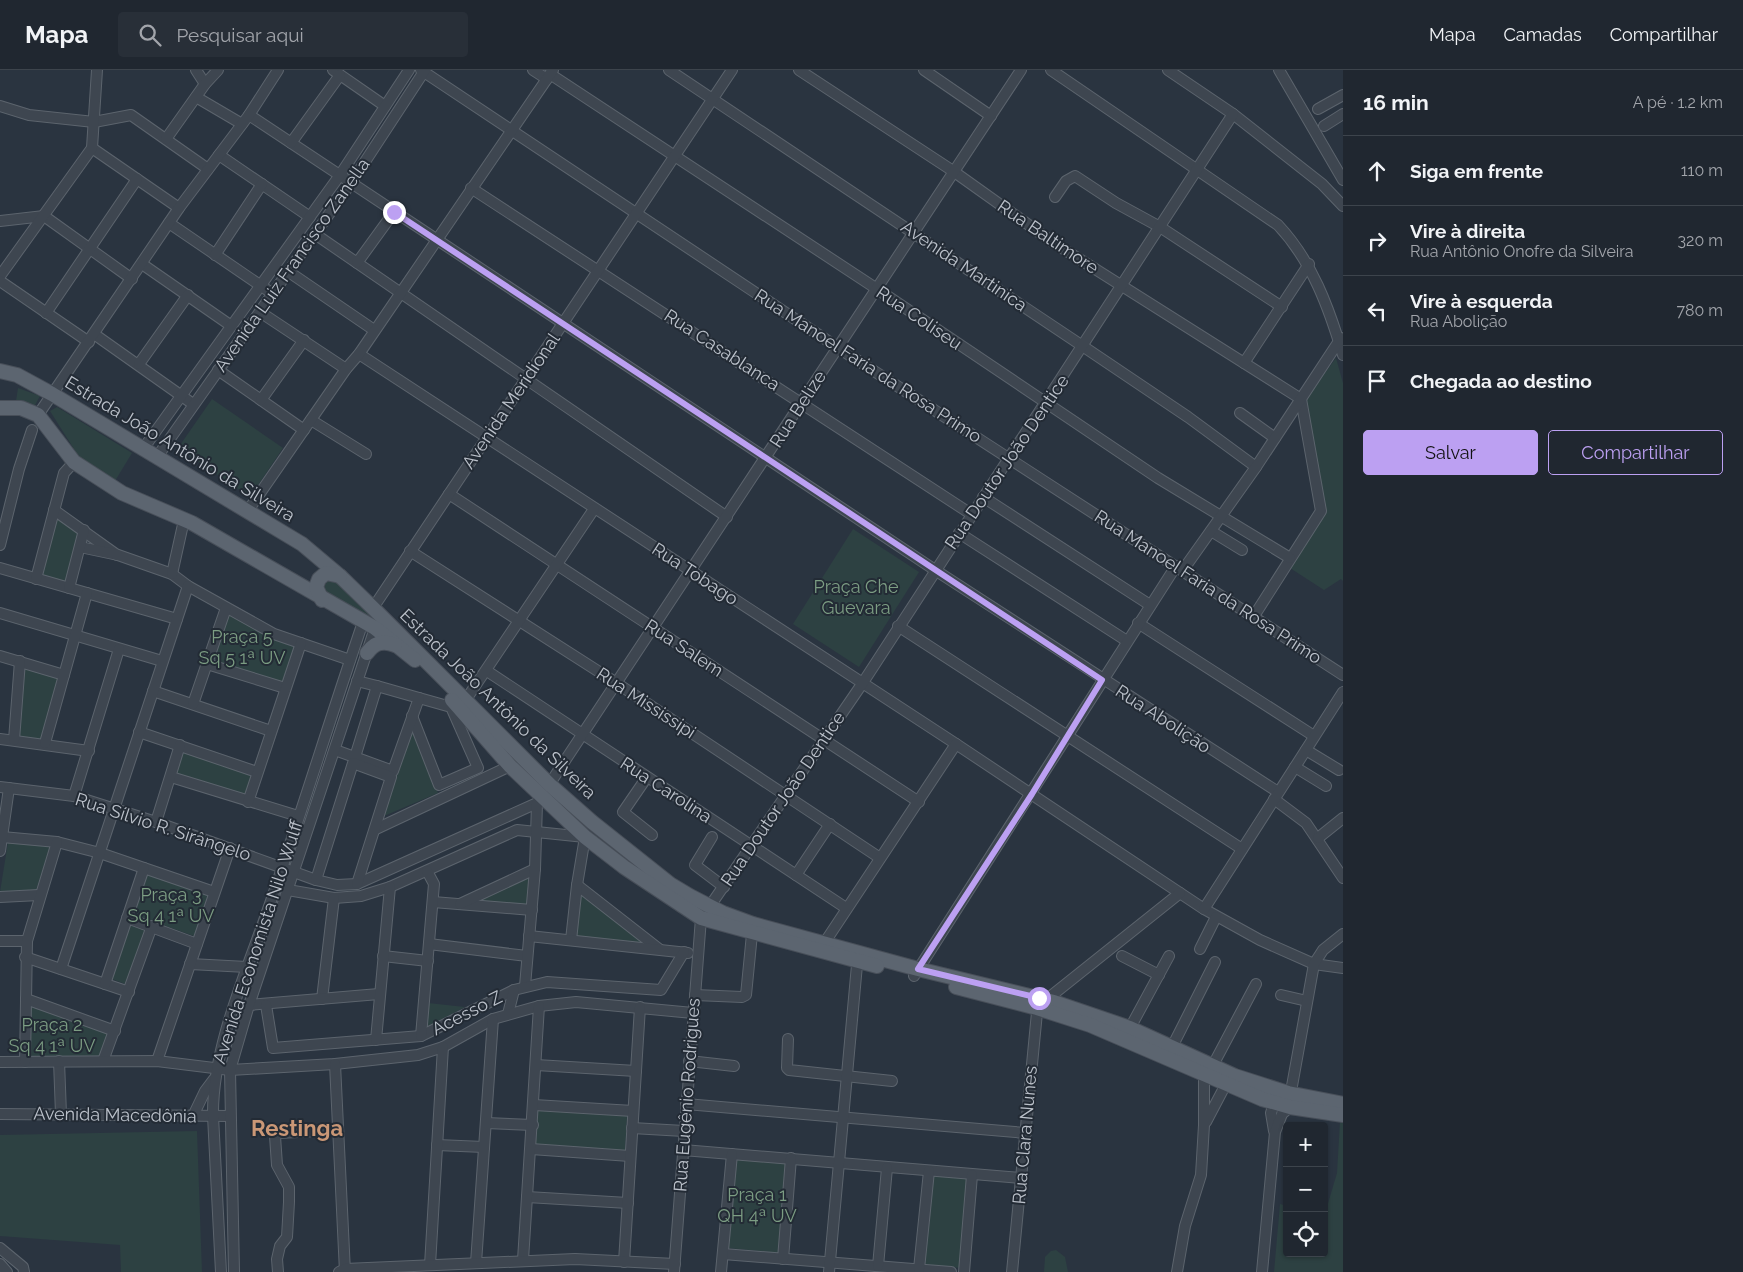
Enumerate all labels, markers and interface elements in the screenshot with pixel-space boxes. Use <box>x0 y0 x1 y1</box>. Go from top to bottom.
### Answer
search box <box>118 12 468 57</box>
text: Mapa <box>25 20 88 49</box>
icon: search <box>136 21 164 49</box>
text: Pesquisar aqui <box>176 24 304 46</box>
text: Mapa <box>1429 24 1475 45</box>
text: Camadas <box>1503 24 1582 45</box>
text: Compartilhar <box>1610 24 1718 45</box>
text: 16 min <box>1363 90 1429 115</box>
text: A pé · 1.2 km <box>1633 93 1723 112</box>
street label: Avenida Luiz Francisco Zanella <box>210 154 374 376</box>
icon: ahead <box>1363 157 1391 185</box>
text: Siga em frente <box>1410 160 1543 182</box>
text: 110 m <box>1681 161 1723 180</box>
street label: Rua Baltimore <box>994 195 1103 278</box>
route end <box>383 201 406 224</box>
street label: Avenida Martinica <box>897 216 1031 315</box>
text: Vire à direita <box>1410 220 1525 242</box>
icon: right <box>1363 227 1391 255</box>
text: 320 m <box>1678 231 1723 250</box>
text: Rua Antônio Onofre da Silveira <box>1410 242 1634 261</box>
street label: Rua Coliseu <box>873 281 966 354</box>
street label: Rua Manoel Faria da Rosa Primo <box>751 284 986 447</box>
text: Vire à esquerda <box>1410 290 1553 312</box>
icon: left <box>1363 297 1391 325</box>
text: 780 m <box>1676 301 1723 320</box>
street label: Rua Casablanca <box>661 304 784 395</box>
text: Rua Abolição <box>1410 312 1507 331</box>
street label: Avenida Meridional <box>457 329 564 472</box>
street label: Rua Belize <box>765 366 830 451</box>
icon: arrive <box>1363 367 1391 395</box>
street label: Rua Doutor João Dentice <box>940 370 1073 553</box>
text: Chegada ao destino <box>1410 370 1592 392</box>
street label: Estrada João Antônio da Silveira <box>62 371 299 526</box>
button: Salvar <box>1363 430 1538 475</box>
button: Compartilhar <box>1548 430 1723 475</box>
street label: Rua Manoel Faria da Rosa Primo <box>1091 505 1326 668</box>
street label: Rua Tobago <box>648 538 743 609</box>
park label: Praça Che Guevara <box>814 576 899 618</box>
street label: Estrada João Antônio da Silveira <box>396 604 601 803</box>
street label: Rua Salem <box>641 614 728 681</box>
park label: Praça 5 Sq 5 1ª UV <box>199 626 285 668</box>
street label: Rua Mississipi <box>593 663 700 742</box>
street label: Rua Abolição <box>1112 680 1215 757</box>
street label: Rua Doutor João Dentice <box>716 707 849 890</box>
street label: Rua Carolina <box>617 752 716 827</box>
street label: Rua Sílvio R. Sirângelo <box>73 788 254 865</box>
street label: Avenida Economista Nilo Wulff <box>208 817 307 1066</box>
park label: Praça 3 Sq 4 1ª UV <box>128 884 214 926</box>
street label: Acesso Z <box>428 986 506 1039</box>
route start <box>1028 987 1051 1010</box>
street label: Rua Eugênio Rodrigues <box>669 997 704 1193</box>
park label: Praça 2 Sq 4 1ª UV <box>9 1014 95 1056</box>
street label: Rua Clara Nunes <box>1008 1065 1041 1205</box>
street label: Avenida Macedônia <box>33 1103 197 1126</box>
district label: Restinga <box>251 1115 343 1141</box>
map controls <box>1283 1122 1328 1257</box>
button: + <box>1283 1122 1328 1167</box>
button: − <box>1283 1167 1328 1212</box>
park label: Praça 1 QH 4ª UV <box>717 1184 797 1226</box>
button: locate <box>1283 1212 1328 1257</box>

